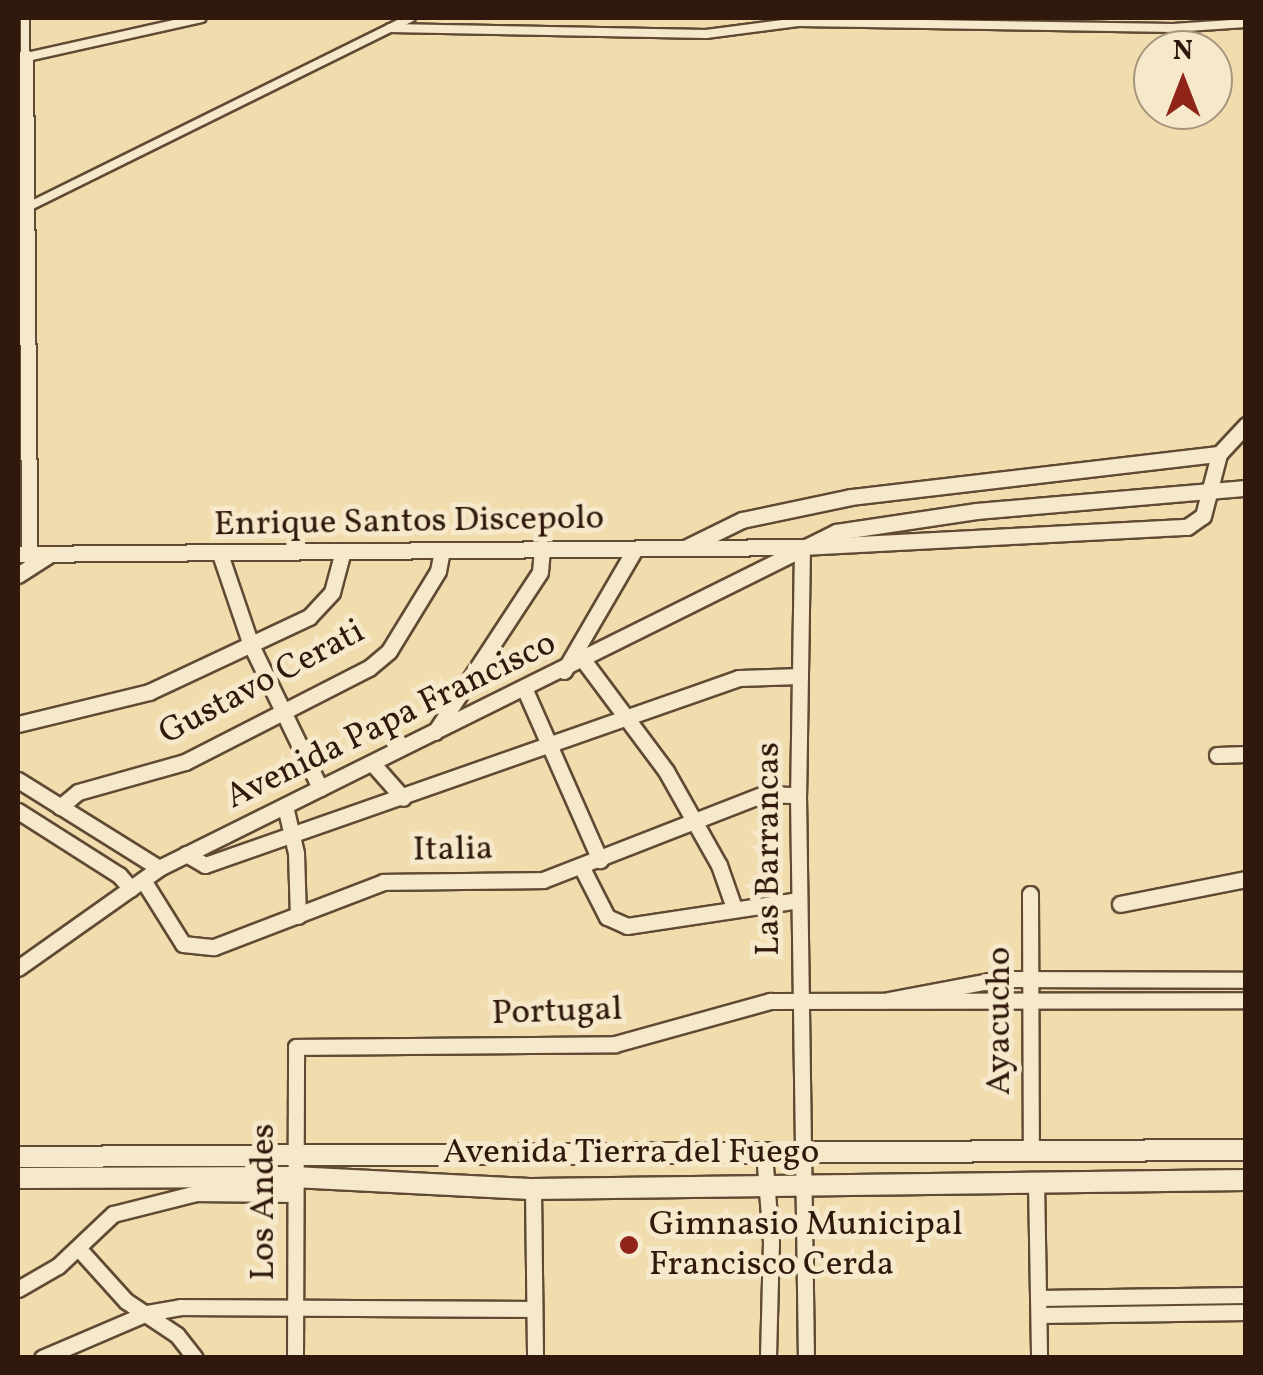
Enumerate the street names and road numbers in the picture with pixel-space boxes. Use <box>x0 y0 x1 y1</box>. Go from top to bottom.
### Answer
street label: Enrique Santos Discepolo <box>213 498 605 546</box>
street label: Gustavo Cerati <box>152 611 372 755</box>
street label: Avenida Papa Francisco <box>219 623 563 819</box>
street label: Las Barrancas <box>748 742 790 956</box>
street label: Italia <box>412 828 494 872</box>
street label: Ayacucho <box>979 947 1021 1095</box>
street label: Portugal <box>491 989 623 1035</box>
street label: Los Andes <box>243 1123 285 1281</box>
street label: Avenida Tierra del Fuego <box>442 1132 820 1174</box>

